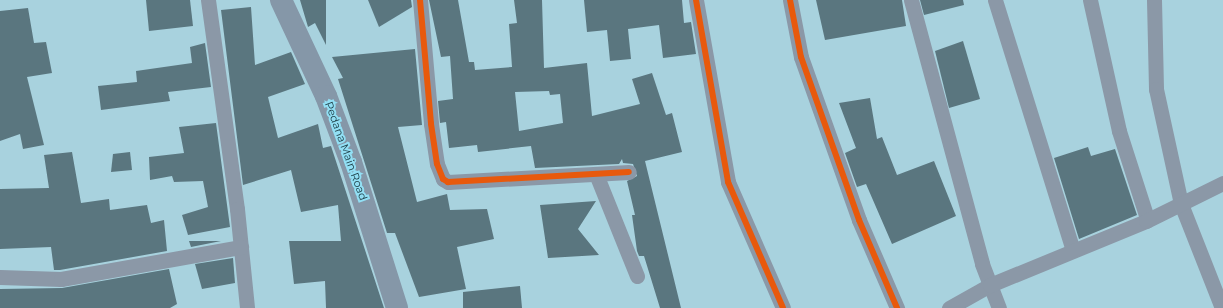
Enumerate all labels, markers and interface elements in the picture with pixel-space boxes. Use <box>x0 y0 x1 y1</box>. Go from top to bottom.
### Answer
street label: Pedana Main Road <box>322 100 370 202</box>

